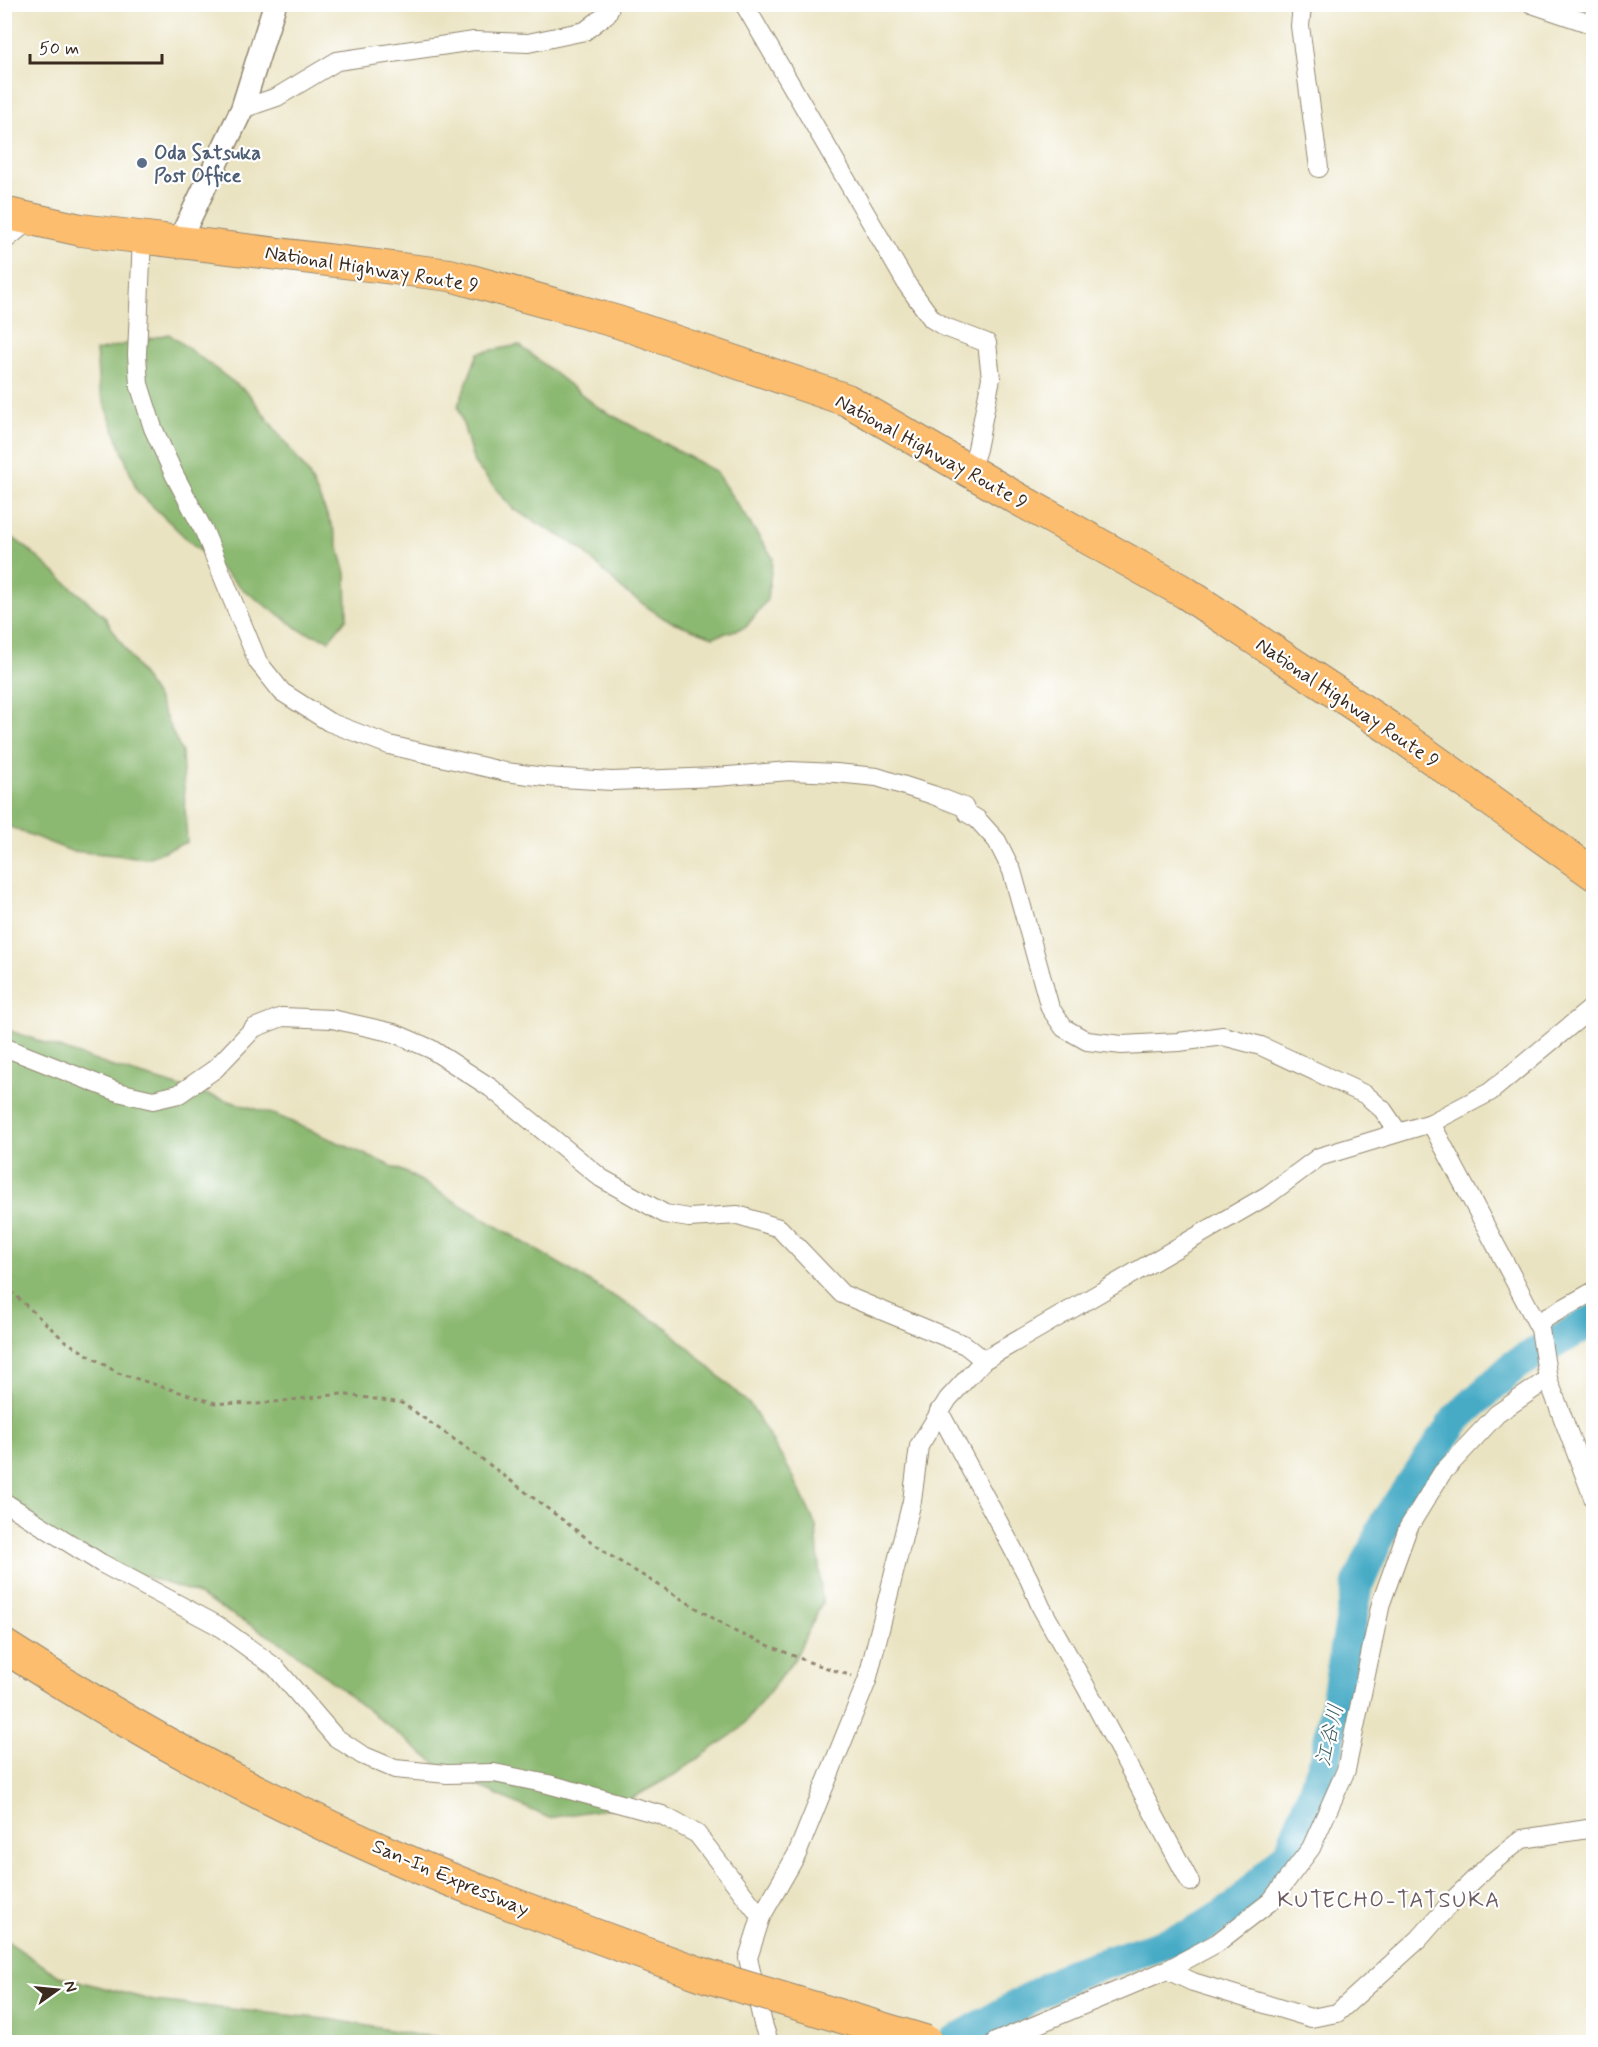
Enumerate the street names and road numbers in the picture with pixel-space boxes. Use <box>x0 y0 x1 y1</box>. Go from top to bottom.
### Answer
street label: National Highway Route 9 <box>263 239 481 300</box>
street label: National Highway Route 9 <box>830 388 1032 517</box>
street label: National Highway Route 9 <box>1250 632 1444 775</box>
street label: San-In Expressway <box>368 1833 533 1924</box>

